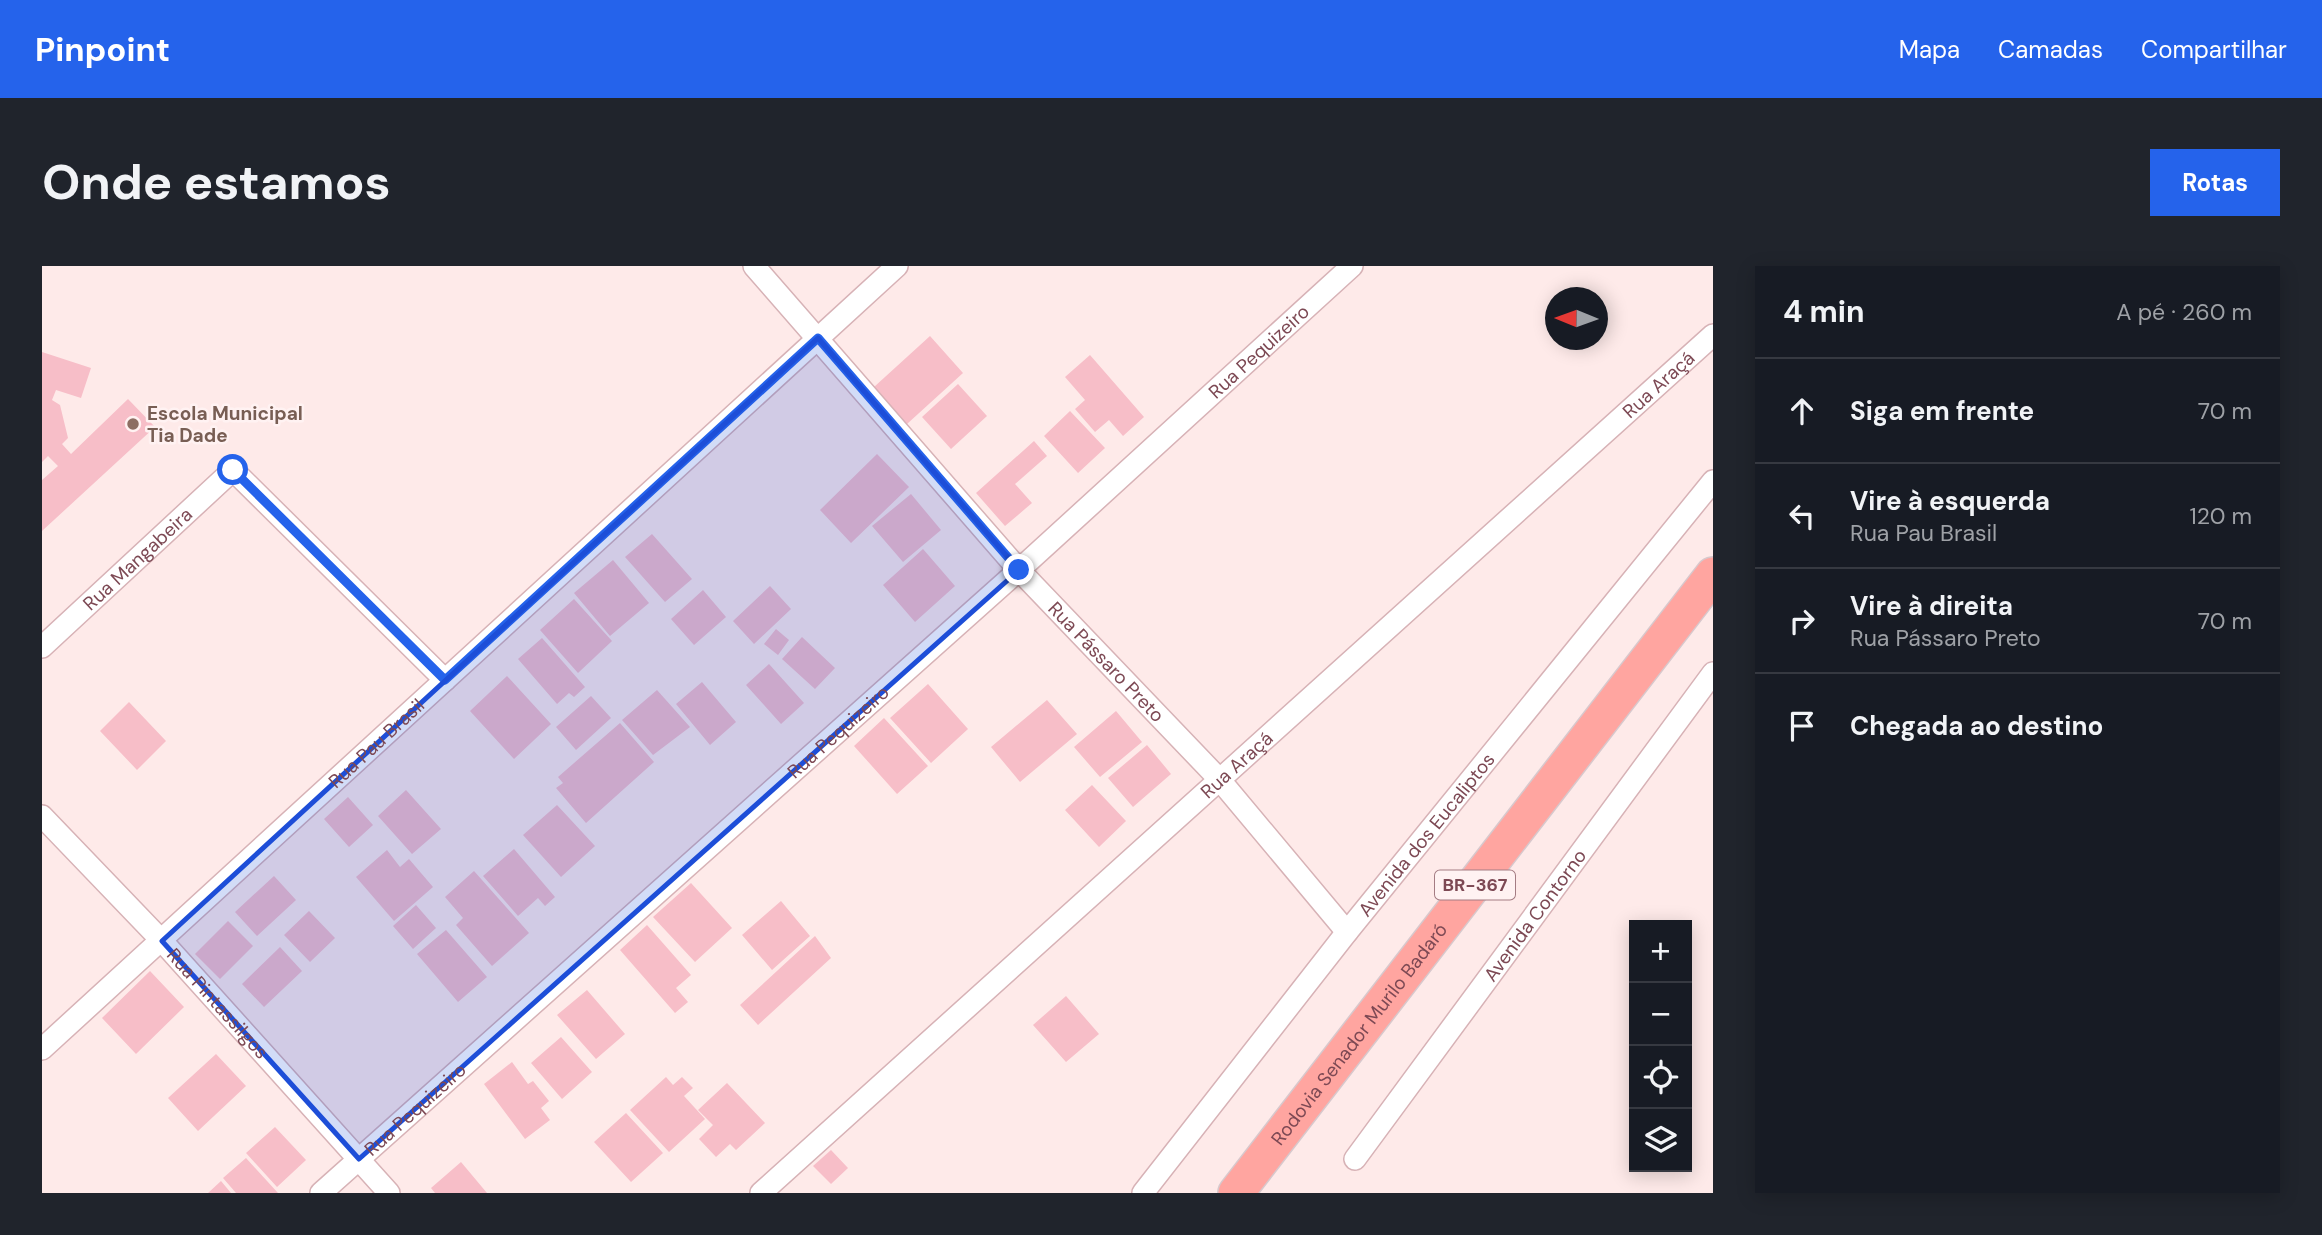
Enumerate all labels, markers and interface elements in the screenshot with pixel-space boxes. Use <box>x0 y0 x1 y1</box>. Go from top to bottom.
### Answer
text: Pinpoint <box>35 28 170 71</box>
text: Mapa <box>1899 34 1960 65</box>
text: Camadas <box>1998 34 2103 65</box>
text: Compartilhar <box>2141 34 2287 65</box>
button: Rotas <box>2150 149 2280 216</box>
text: Onde estamos <box>42 150 391 214</box>
north arrow <box>1545 287 1608 350</box>
text: 4 min <box>1783 292 1865 331</box>
text: A pé · 260 m <box>2116 297 2252 327</box>
street label: Rua Pequizeiro <box>1203 299 1314 404</box>
street label: Rua Araçá <box>1617 345 1700 423</box>
icon: ahead <box>1783 392 1821 430</box>
text: Siga em frente <box>1850 394 2034 428</box>
text: 70 m <box>2198 396 2252 426</box>
place label: Escola Municipal Tia Dade <box>147 401 303 448</box>
marker: Escola Municipal Tia Dade <box>125 416 141 432</box>
route start <box>217 454 248 485</box>
text: Vire à esquerda <box>1850 484 2050 518</box>
icon: left <box>1783 497 1821 535</box>
text: 120 m <box>2189 501 2252 531</box>
street label: Rua Mangabeira <box>77 502 197 616</box>
text: Rua Pau Brasil <box>1850 518 1997 548</box>
route end <box>1003 554 1034 585</box>
text: Vire à direita <box>1850 589 2013 623</box>
street label: Rua Pássaro Preto <box>1043 596 1170 727</box>
icon: right <box>1783 602 1821 640</box>
text: 70 m <box>2198 606 2252 636</box>
text: Rua Pássaro Preto <box>1850 623 2041 653</box>
street label: Rua Pequizeiro <box>782 680 894 784</box>
street label: Rua Pau Brasil <box>323 693 429 793</box>
icon: arrive <box>1783 707 1821 745</box>
text: Chegada ao destino <box>1850 709 2103 743</box>
street label: Rua Araçá <box>1195 726 1278 804</box>
street label: Avenida dos Eucaliptos <box>1352 747 1500 921</box>
street label: Avenida Contorno <box>1478 844 1592 986</box>
road number: BR-367 <box>1435 870 1515 900</box>
street label: Rodovia Senador Murilo Badaró <box>1265 918 1452 1150</box>
map controls <box>1629 920 1692 1172</box>
button: + <box>1629 920 1692 983</box>
street label: Rua Pintassilgos <box>162 943 274 1064</box>
button: − <box>1629 983 1692 1046</box>
button: locate <box>1629 1046 1692 1109</box>
street label: Rua Pequizeiro <box>359 1057 471 1161</box>
button: layers <box>1629 1109 1692 1172</box>

